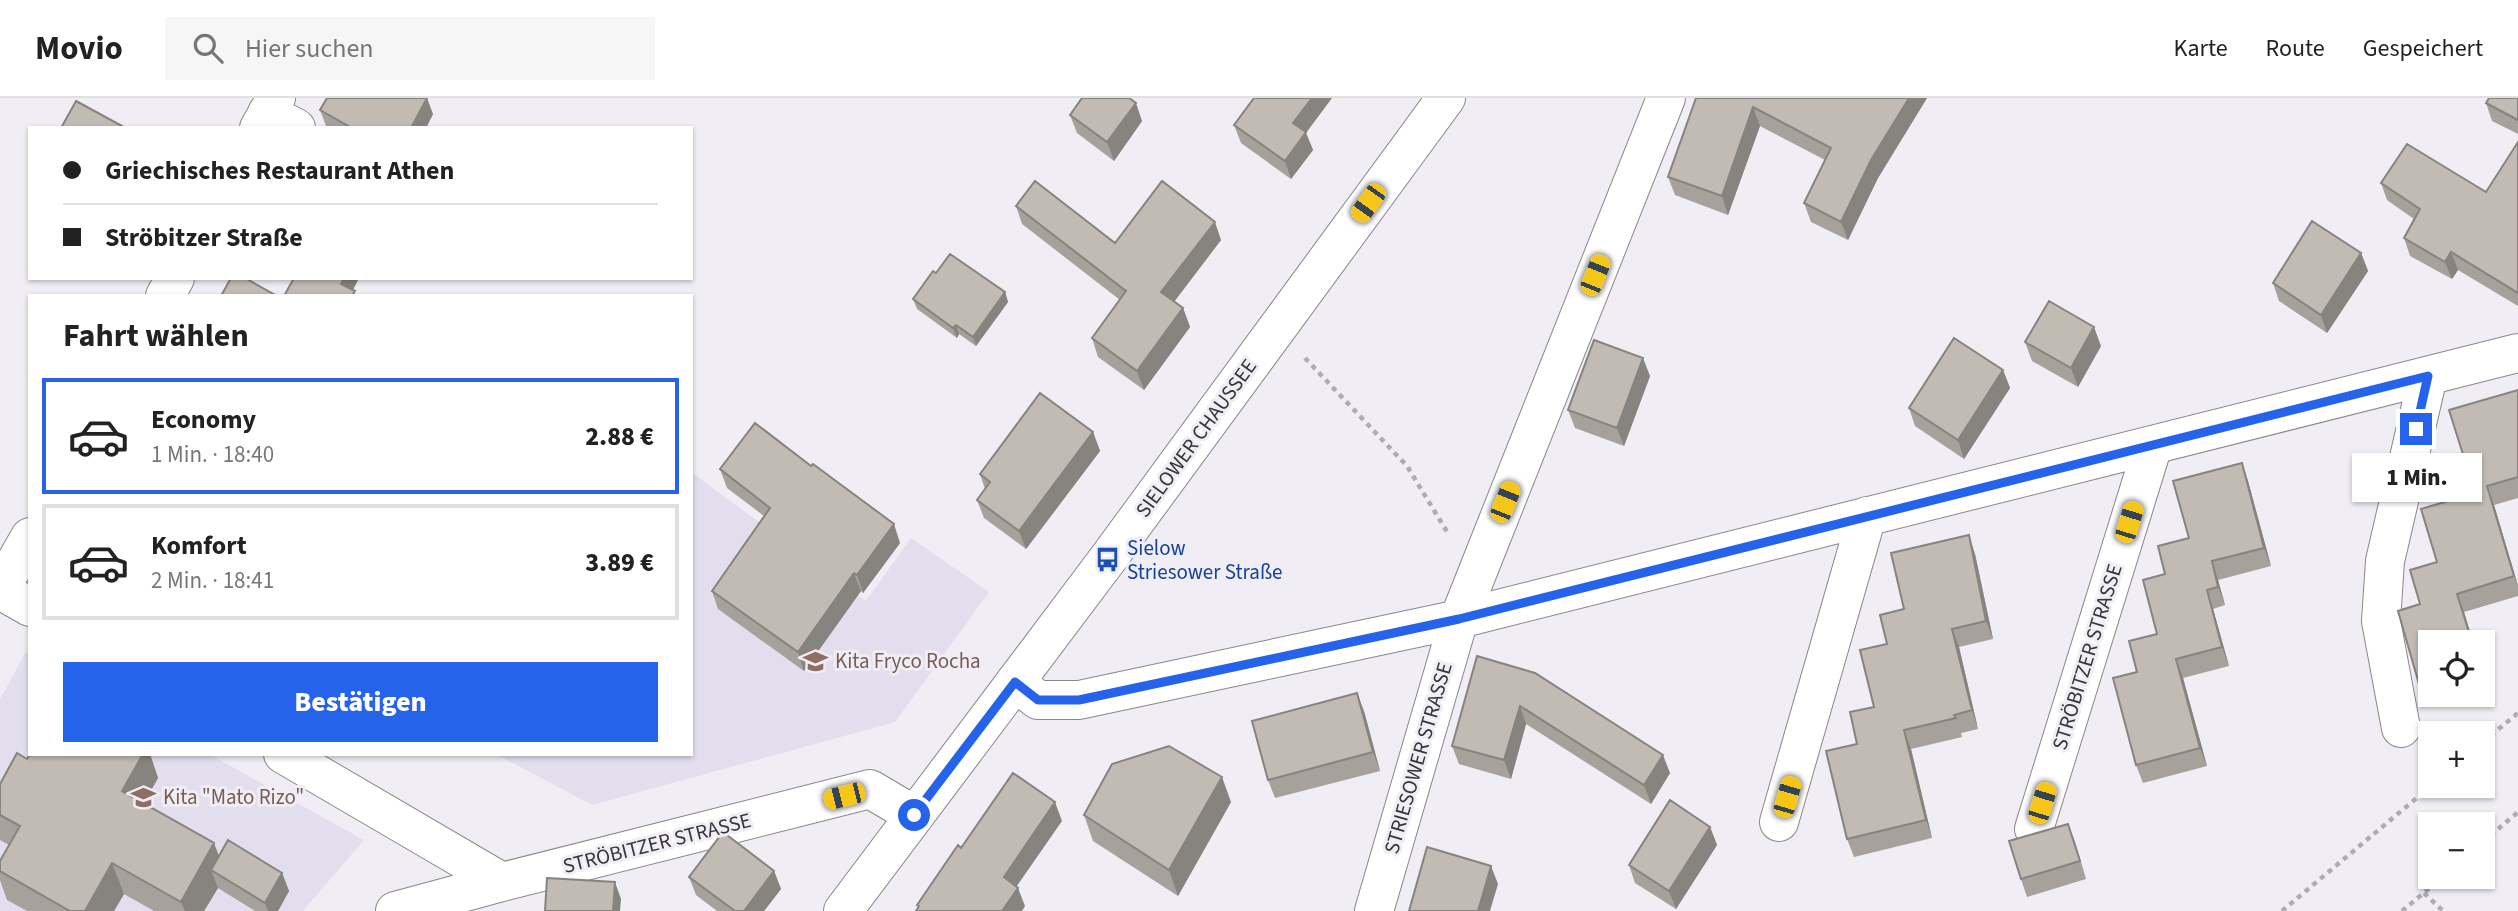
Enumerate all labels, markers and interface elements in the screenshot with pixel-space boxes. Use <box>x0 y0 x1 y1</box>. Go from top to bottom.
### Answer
search box <box>165 17 655 80</box>
text: Movio <box>35 25 123 72</box>
icon: search <box>189 29 227 67</box>
text: Hier suchen <box>245 30 374 67</box>
text: Karte <box>2174 31 2228 66</box>
text: Route <box>2266 31 2325 66</box>
text: Gespeichert <box>2363 31 2483 66</box>
text: Griechisches Restaurant Athen <box>105 152 454 189</box>
car <box>1348 180 1389 226</box>
text: Ströbitzer Straße <box>105 219 303 256</box>
car <box>1578 252 1613 298</box>
text: Fahrt wählen <box>63 313 249 359</box>
street label: SIELOWER CHAUSSEE <box>1128 353 1264 523</box>
text: Economy <box>151 401 256 438</box>
icon: car <box>67 405 130 468</box>
route end <box>2400 413 2432 445</box>
text: 2.88 € <box>585 418 654 455</box>
text: 1 Min. · 18:40 <box>151 438 274 471</box>
callout: 1 Min. <box>2351 454 2481 502</box>
text: 1 Min. <box>2386 461 2448 494</box>
car <box>1488 479 1523 525</box>
car <box>2113 499 2146 545</box>
text: Komfort <box>151 527 247 564</box>
icon: car <box>67 531 130 594</box>
place label: Sielow Striesower Straße <box>1127 533 1282 587</box>
text: 3.89 € <box>585 544 654 581</box>
bus stop icon: Sielow Striesower Straße <box>1093 546 1121 574</box>
street label: STRÖBITZER STRASSE <box>2044 560 2130 754</box>
text: 2 Min. · 18:41 <box>151 564 274 597</box>
map controls <box>2418 630 2495 889</box>
button: locate <box>2418 630 2495 707</box>
place label: Kita Fryco Rocha <box>835 646 981 676</box>
school or university icon: Kita Fryco Rocha <box>801 647 829 675</box>
street label: STRIESOWER STRASSE <box>1376 659 1460 857</box>
button: Bestätigen <box>63 662 658 742</box>
button: + <box>2418 721 2495 798</box>
car <box>1772 774 1803 820</box>
car <box>2026 780 2059 826</box>
car <box>822 781 867 811</box>
place label: Kita "Mato Rizo" <box>163 782 304 812</box>
school or university icon: Kita "Mato Rizo" <box>129 783 157 811</box>
route start <box>898 799 930 831</box>
street label: STRÖBITZER STRASSE <box>560 805 754 881</box>
button: − <box>2418 812 2495 889</box>

